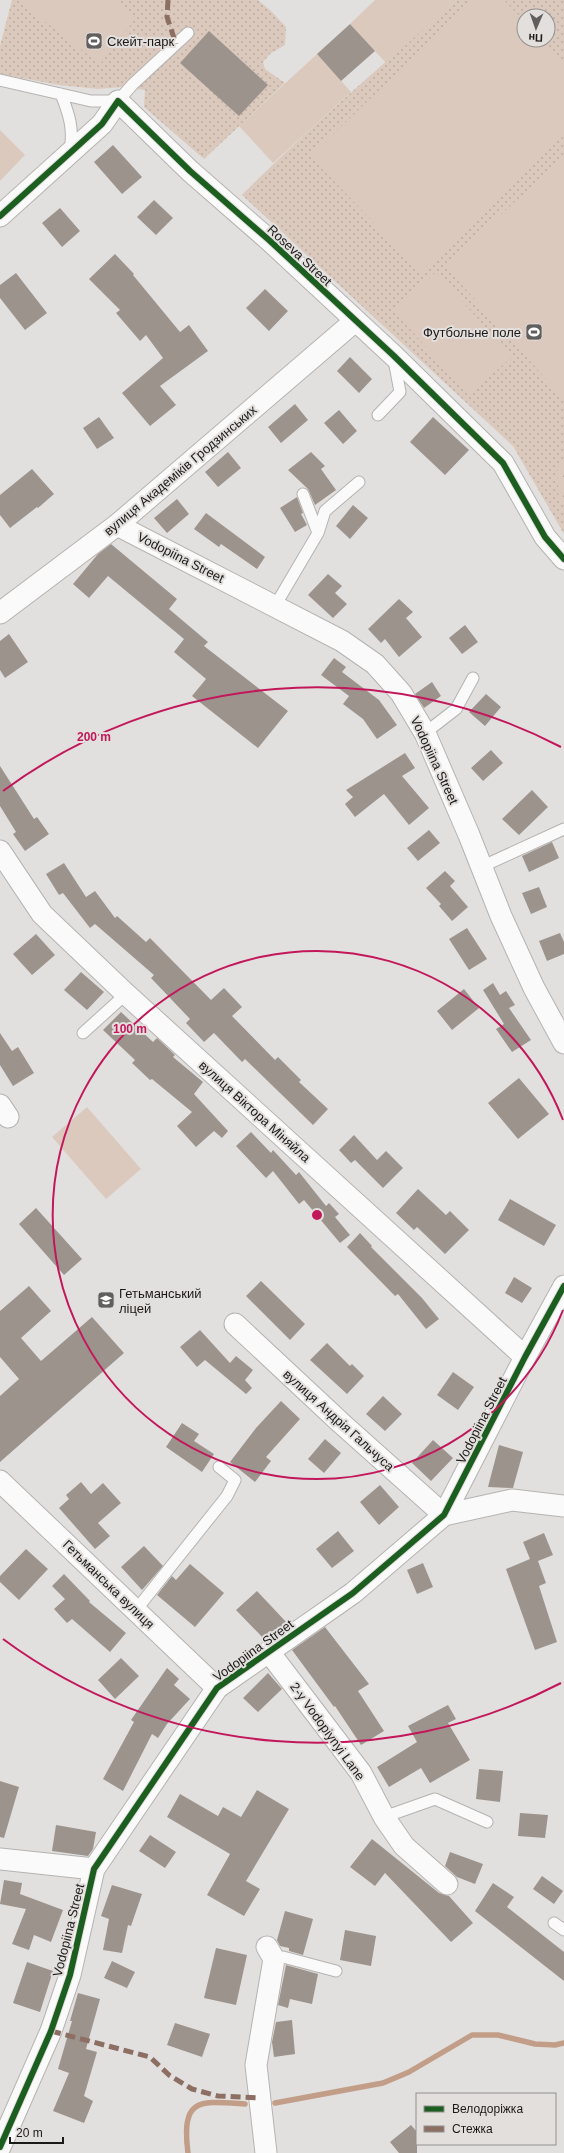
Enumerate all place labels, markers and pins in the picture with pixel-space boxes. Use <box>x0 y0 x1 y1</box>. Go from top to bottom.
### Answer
sports icon: Скейт-парк <box>84 31 104 51</box>
place label: Скейт-парк <box>107 34 174 49</box>
sports icon: Футбольне поле <box>524 322 544 342</box>
place label: Футбольне поле <box>423 325 521 340</box>
centre of rings <box>310 1208 324 1222</box>
place label: Гетьманський ліцей <box>119 1286 202 1316</box>
school or university icon: Гетьманський ліцей <box>96 1290 116 1310</box>

